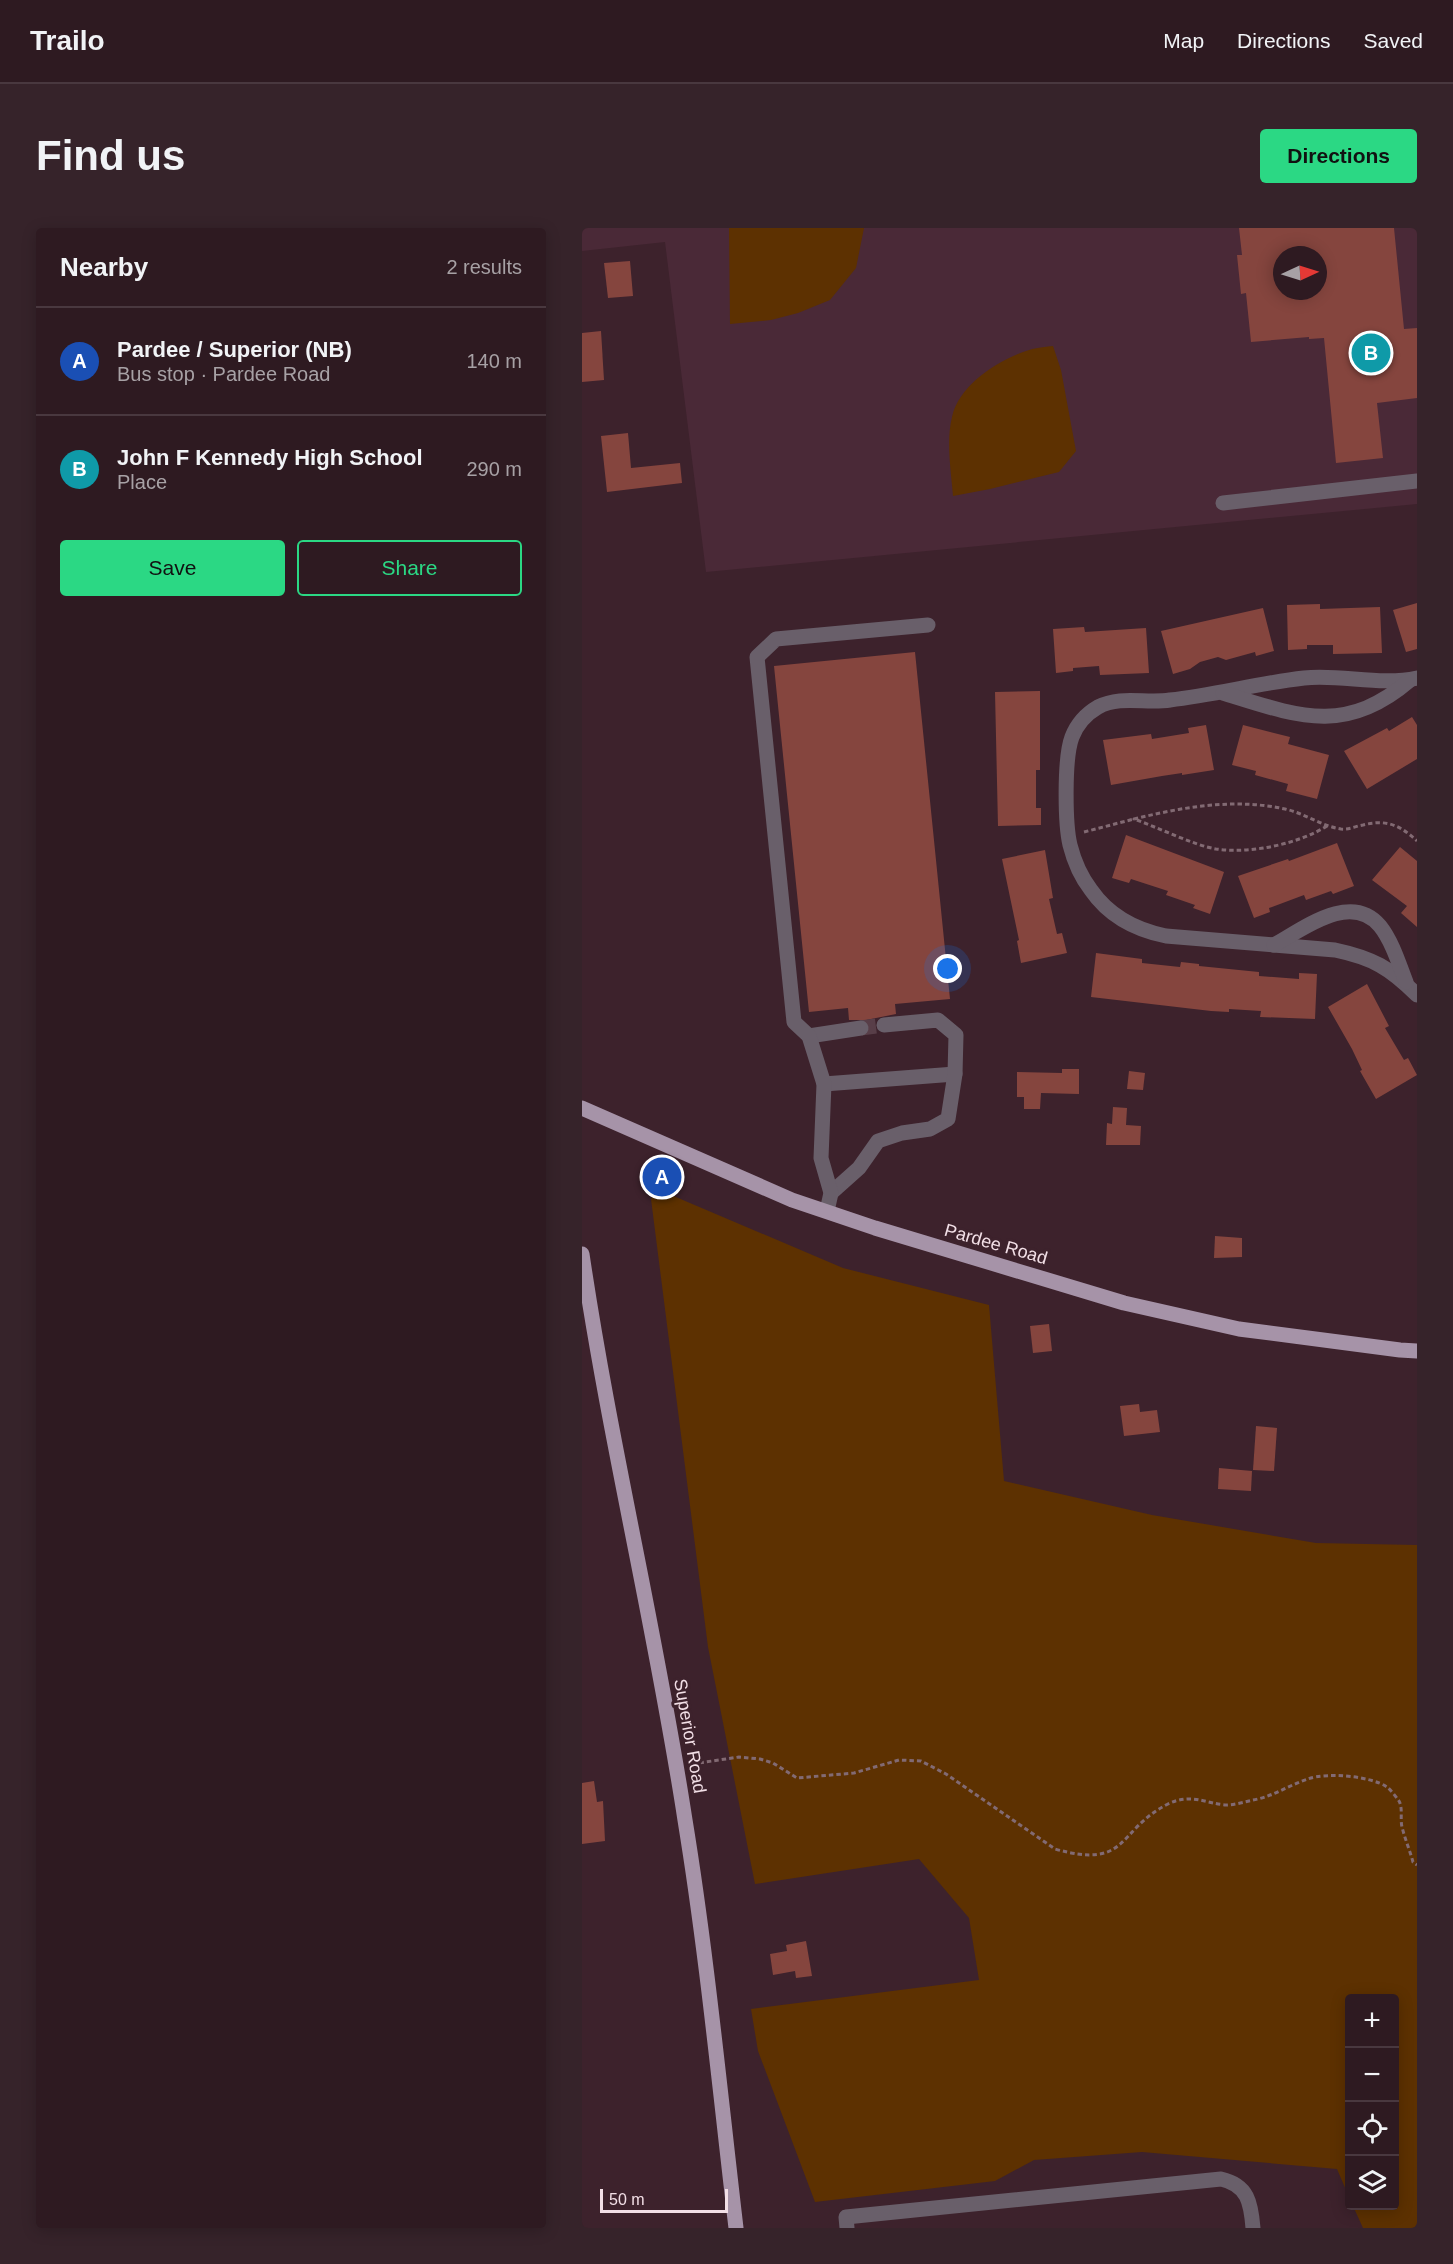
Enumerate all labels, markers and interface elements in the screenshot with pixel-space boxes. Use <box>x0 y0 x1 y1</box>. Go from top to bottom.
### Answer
text: Trailo <box>30 25 105 56</box>
text: Map <box>1163 29 1204 52</box>
text: Directions <box>1237 29 1330 52</box>
text: Saved <box>1363 29 1423 52</box>
button: Directions <box>1260 129 1417 183</box>
text: Find us <box>36 132 185 179</box>
north arrow <box>1273 246 1327 300</box>
text: Nearby <box>60 252 148 282</box>
text: 2 results <box>446 256 522 278</box>
pin: B <box>1352 330 1390 376</box>
text: Pardee / Superior (NB) <box>117 337 352 362</box>
text: A <box>72 350 87 372</box>
text: 140 m <box>466 350 522 372</box>
text: Bus stop · Pardee Road <box>117 363 330 385</box>
text: John F Kennedy High School <box>117 445 423 470</box>
text: B <box>72 458 87 480</box>
text: 290 m <box>466 458 522 480</box>
text: Place <box>117 471 167 493</box>
button: Save <box>60 540 285 596</box>
button: Share <box>297 540 522 596</box>
your location <box>933 954 962 983</box>
pin: A <box>642 1154 682 1200</box>
street label: Pardee Road <box>942 1220 1050 1268</box>
street label: Superior Road <box>670 1677 710 1795</box>
map controls <box>1345 1994 1399 2210</box>
button: + <box>1345 1994 1399 2048</box>
button: − <box>1345 2048 1399 2102</box>
button: locate <box>1345 2102 1399 2156</box>
button: layers <box>1345 2156 1399 2210</box>
scale bar <box>600 2186 728 2214</box>
text: 50 m <box>609 2191 645 2208</box>

